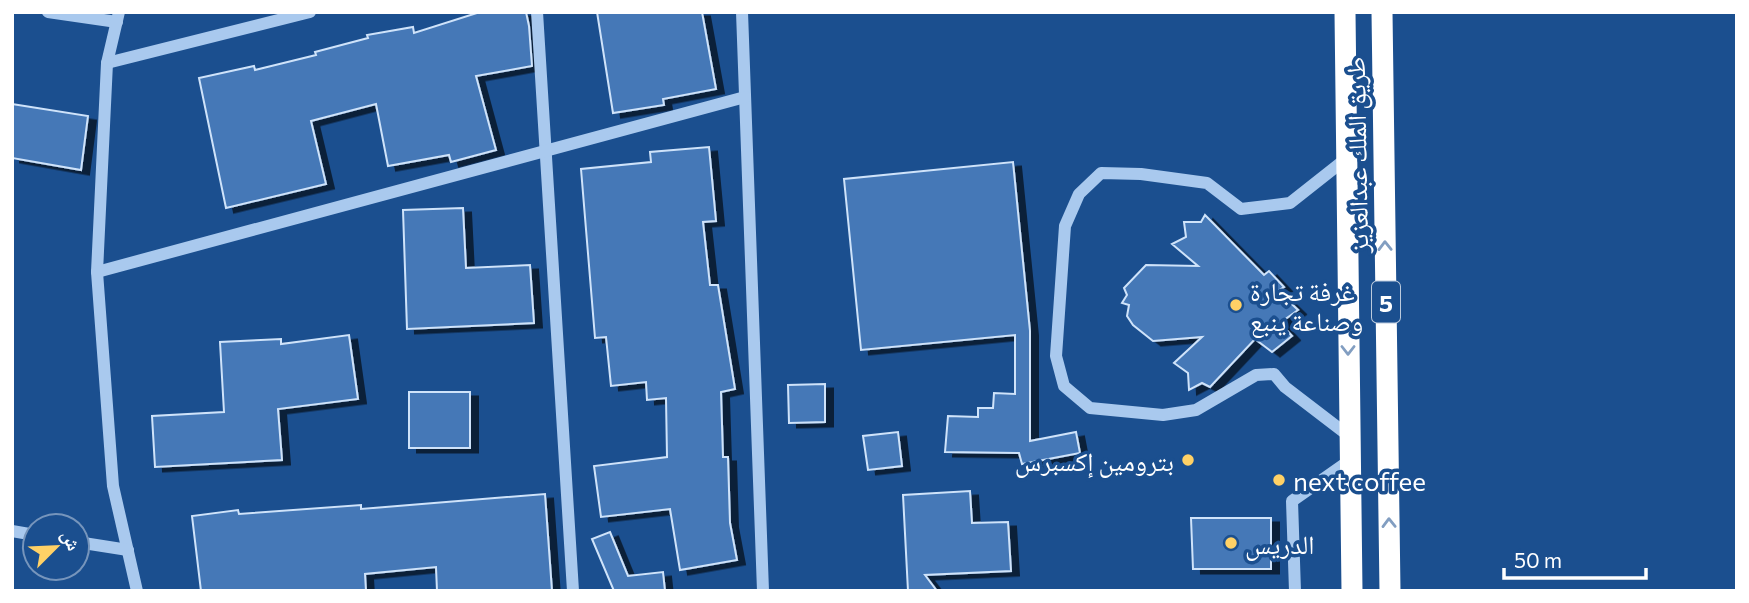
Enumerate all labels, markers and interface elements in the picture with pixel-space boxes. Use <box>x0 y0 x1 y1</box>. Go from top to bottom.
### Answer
street label: طريق الملك عبدالعزيز <box>1339 56 1375 255</box>
one-way arrow <box>1377 240 1393 251</box>
place label: غرفة تجارة وصناعة ينبع <box>1250 275 1363 339</box>
road number: 5 <box>1372 282 1400 323</box>
marker: غرفة تجارة وصناعة ينبع <box>1228 297 1244 313</box>
one-way arrow <box>1340 345 1356 356</box>
place label: بترومين إكسبرس <box>1015 445 1174 479</box>
marker: بترومين إكسبرس <box>1180 452 1196 468</box>
place label: next coffee <box>1293 465 1426 496</box>
marker: next coffee <box>1271 472 1287 488</box>
north arrow <box>21 512 91 582</box>
one-way arrow <box>1381 517 1397 527</box>
text: ش <box>56 526 87 554</box>
place label: الدريس <box>1245 528 1314 561</box>
marker: الدريس <box>1223 535 1239 551</box>
scale bar <box>1504 536 1646 580</box>
text: 50 m <box>1514 547 1562 572</box>

